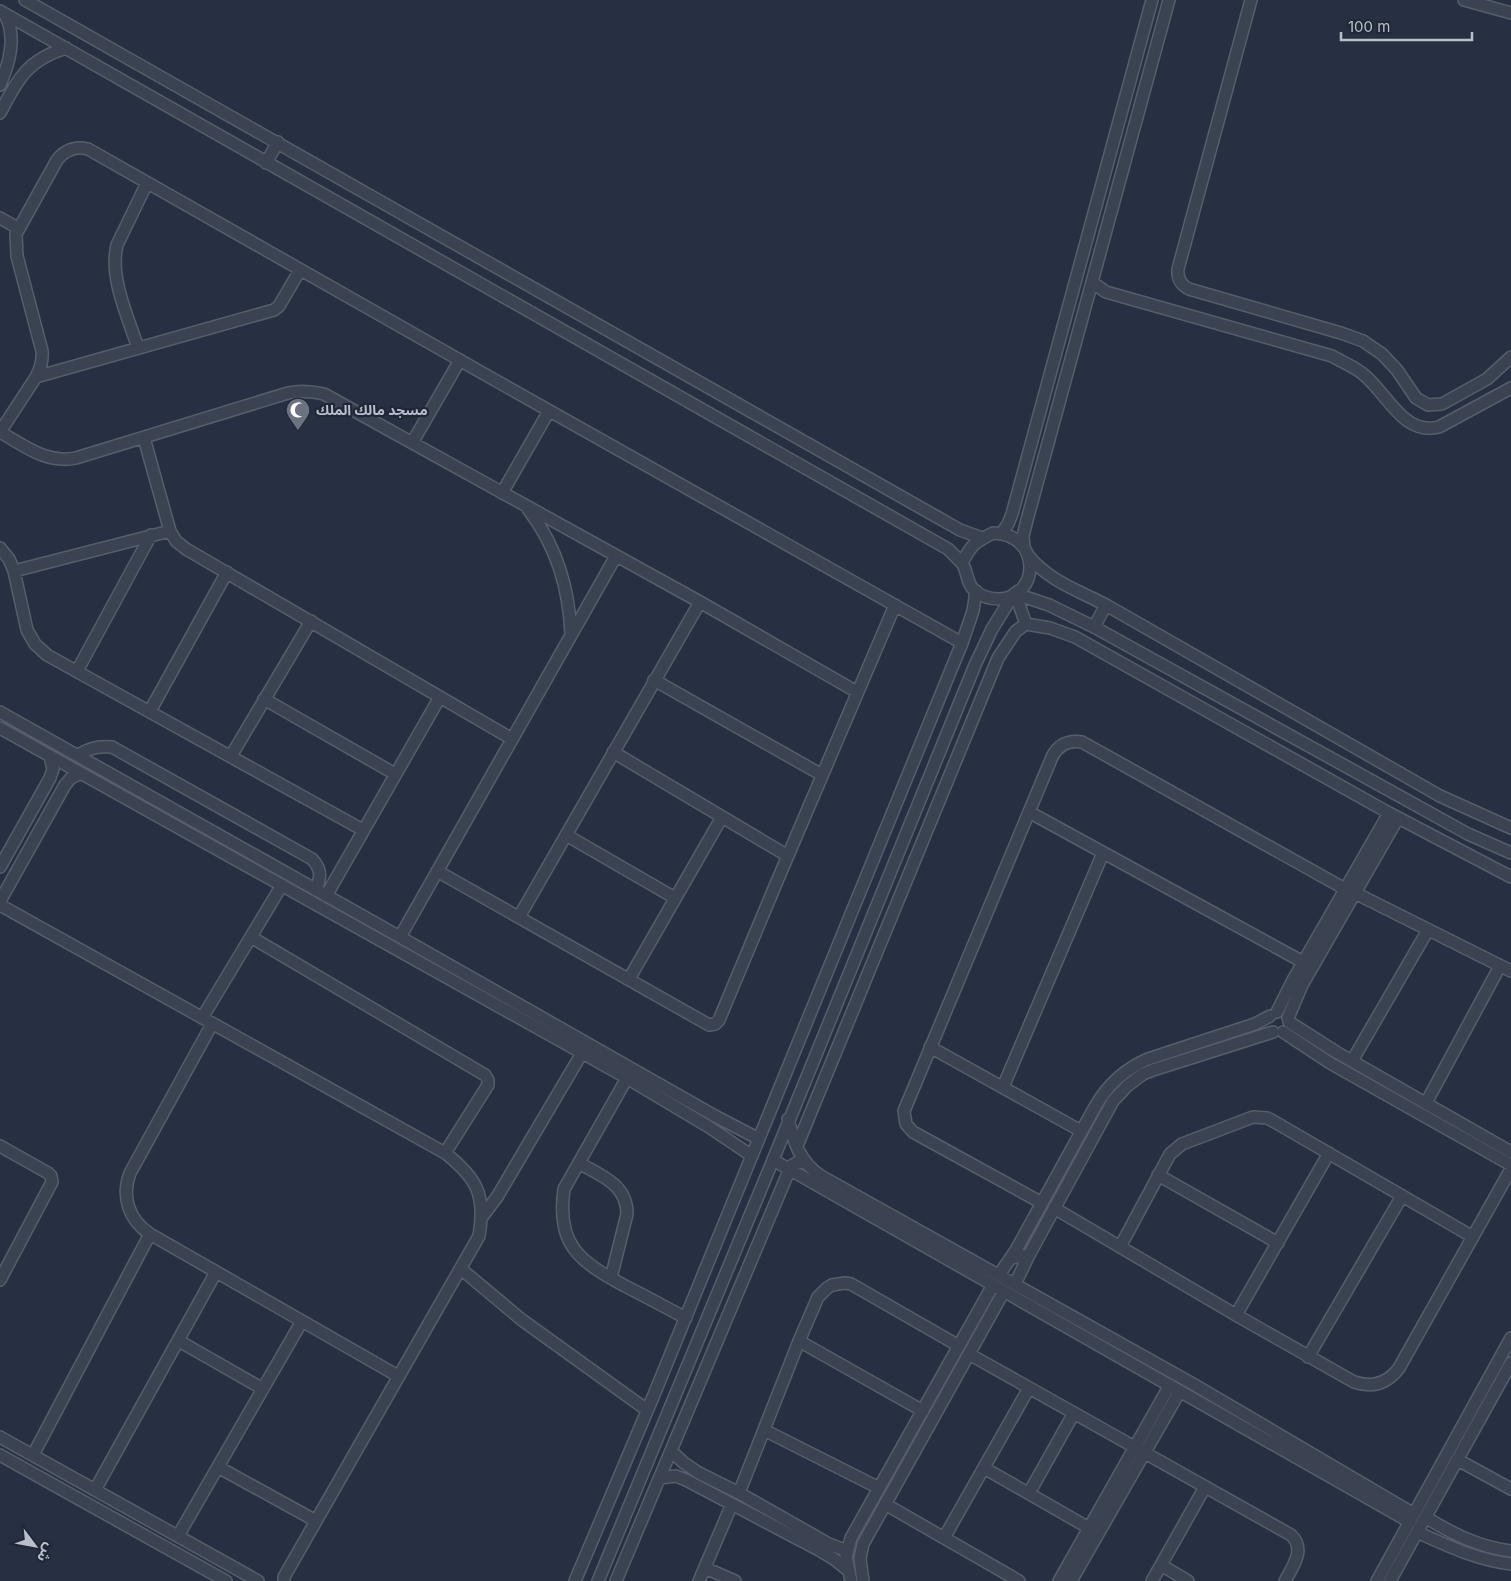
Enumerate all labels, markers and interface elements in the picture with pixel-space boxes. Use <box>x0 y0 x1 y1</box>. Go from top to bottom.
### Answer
scale bar <box>1341 10 1472 42</box>
text: 100 m <box>1348 17 1390 36</box>
mosque icon: مسجد مالك الملك <box>285 397 311 431</box>
place label: مسجد مالك الملك <box>316 401 428 418</box>
north arrow <box>10 1521 60 1571</box>
text: ش <box>34 1541 59 1566</box>

